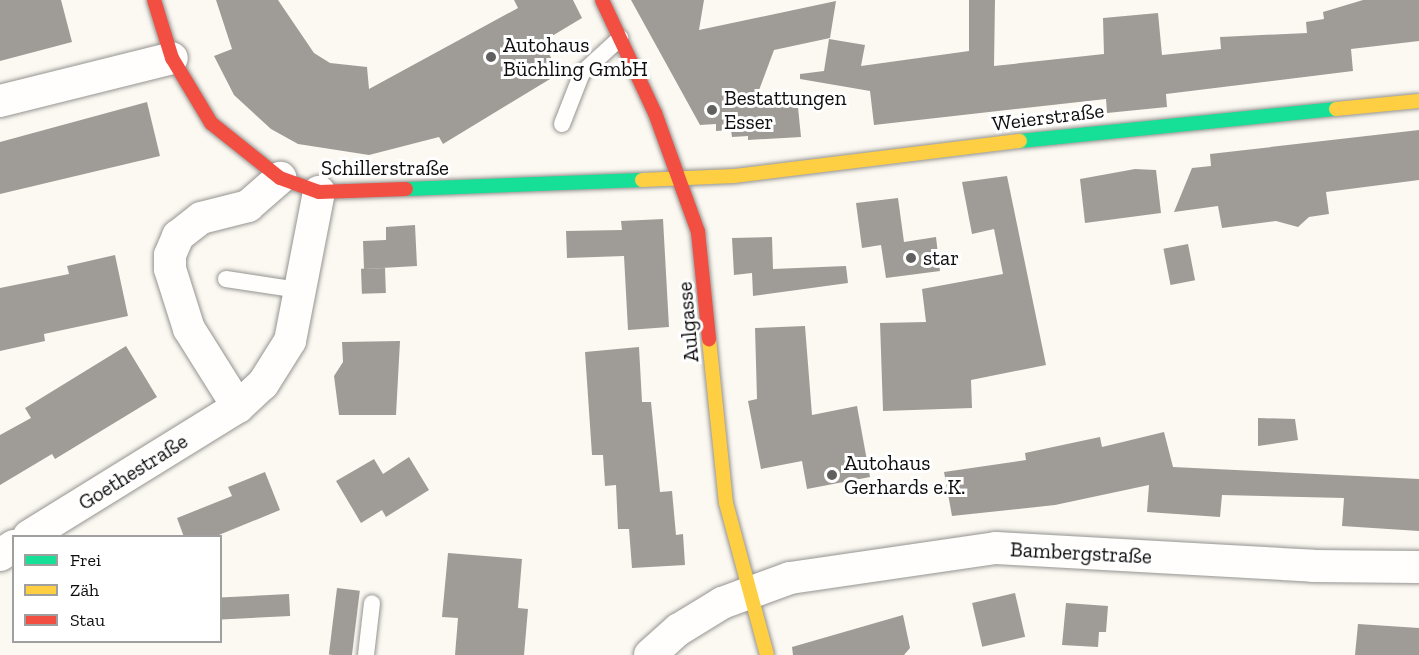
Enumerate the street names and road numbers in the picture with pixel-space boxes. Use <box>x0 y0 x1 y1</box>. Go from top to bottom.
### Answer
street label: Weierstraße <box>991 98 1105 136</box>
street label: Schillerstraße <box>321 155 449 181</box>
street label: Aulgasse <box>672 281 704 363</box>
street label: Goethestraße <box>74 428 192 516</box>
street label: Bambergstraße <box>1009 537 1153 569</box>

